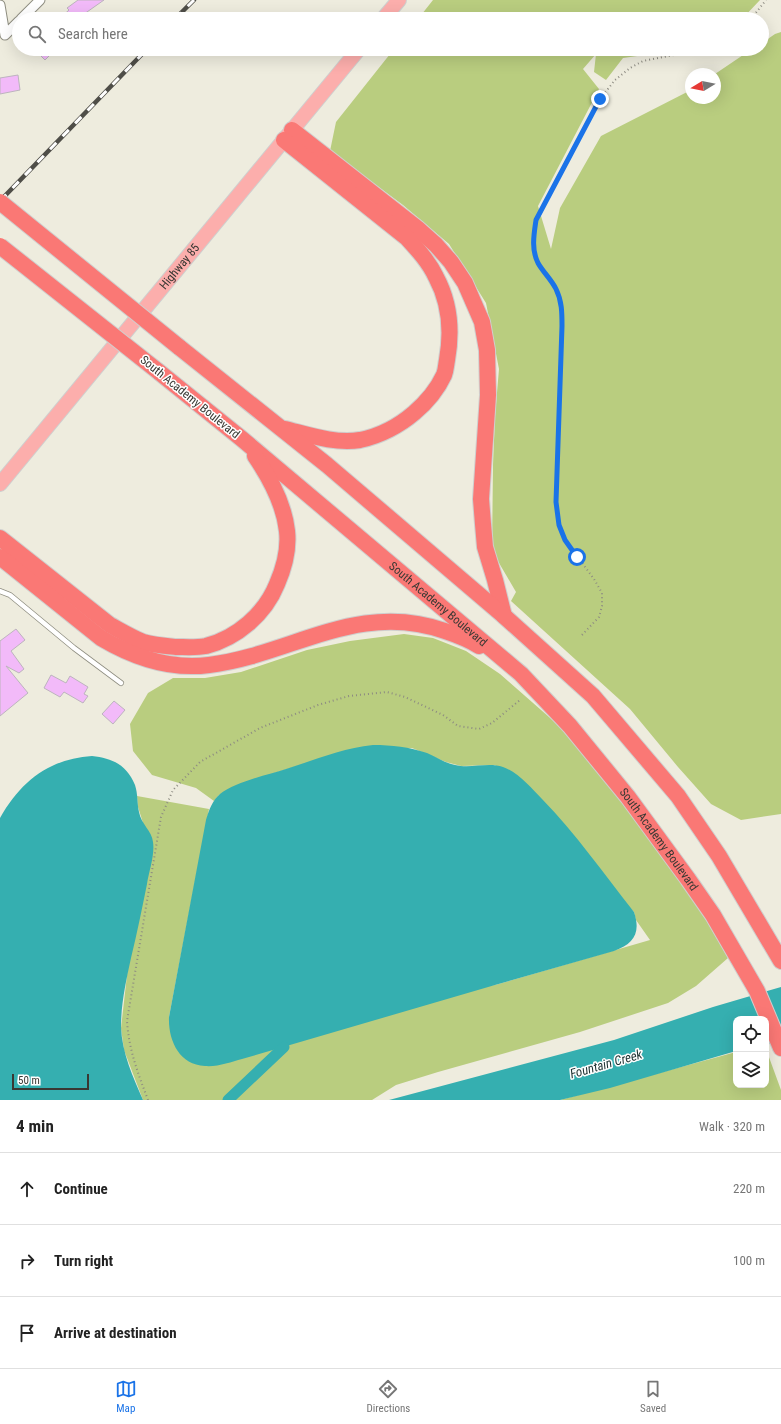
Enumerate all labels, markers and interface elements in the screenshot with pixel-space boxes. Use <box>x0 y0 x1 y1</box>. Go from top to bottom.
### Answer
search box <box>12 12 769 56</box>
icon: search <box>26 23 48 45</box>
text: Search here <box>58 25 128 43</box>
north arrow <box>685 68 721 104</box>
route end <box>591 90 609 108</box>
street label: Highway 85 <box>157 241 202 292</box>
street label: South Academy Boulevard <box>138 353 243 441</box>
route start <box>568 548 586 566</box>
street label: South Academy Boulevard <box>386 559 490 649</box>
street label: South Academy Boulevard <box>617 785 701 893</box>
map controls <box>733 1016 769 1088</box>
button: locate <box>733 1016 769 1052</box>
water label: Fountain Creek <box>568 1046 644 1081</box>
button: layers <box>733 1052 769 1088</box>
scale bar <box>12 1072 89 1091</box>
text: 50 m <box>18 1074 40 1087</box>
text: 4 min <box>16 1116 54 1136</box>
text: Walk · 320 m <box>699 1119 765 1134</box>
icon: ahead <box>16 1178 38 1200</box>
text: Continue <box>54 1180 108 1198</box>
text: 220 m <box>733 1181 765 1196</box>
icon: right <box>16 1250 38 1272</box>
text: Turn right <box>54 1252 113 1270</box>
text: 100 m <box>733 1253 765 1268</box>
icon: arrive <box>16 1322 38 1344</box>
text: Arrive at destination <box>54 1324 177 1342</box>
tab: Map <box>115 1378 137 1415</box>
tab: Directions <box>366 1378 410 1415</box>
tab: Saved <box>640 1378 666 1415</box>

